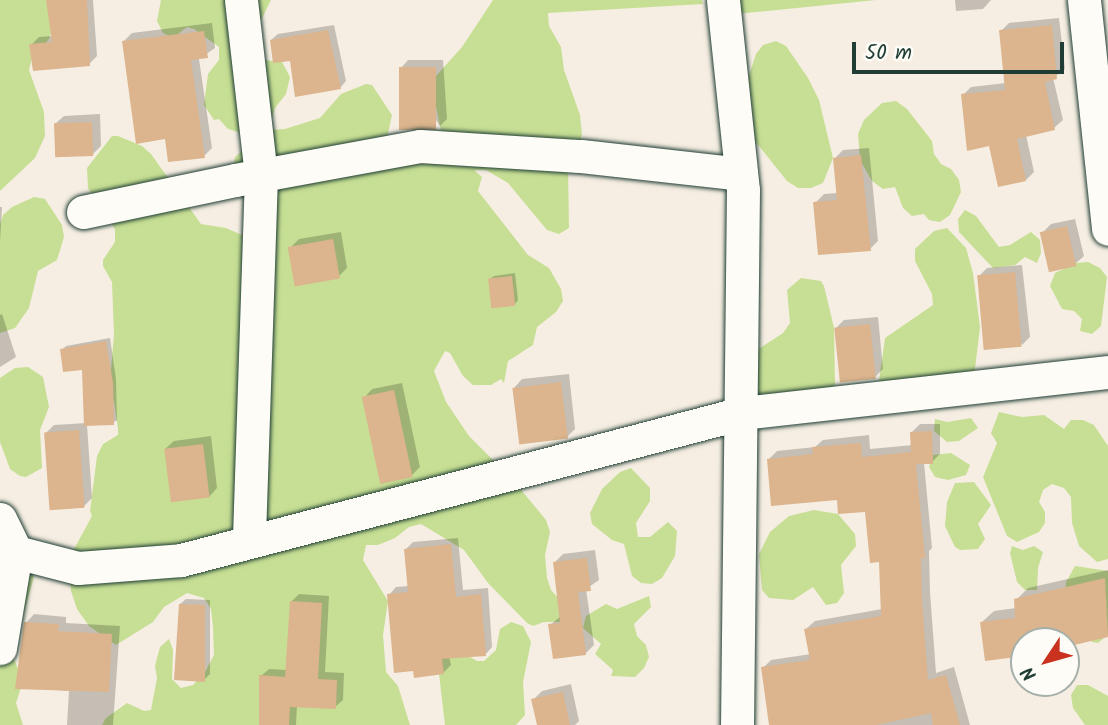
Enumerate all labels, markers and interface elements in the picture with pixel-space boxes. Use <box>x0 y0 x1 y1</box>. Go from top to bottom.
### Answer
scale bar <box>856 28 1068 72</box>
text: 50 m <box>865 37 912 70</box>
north arrow <box>1010 627 1080 697</box>
text: N <box>1014 659 1045 687</box>

